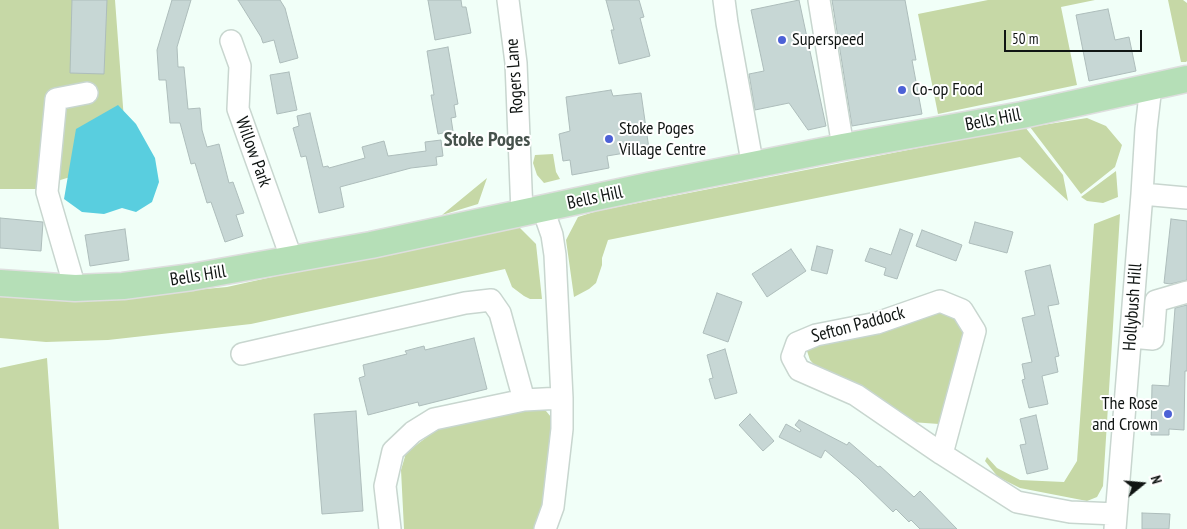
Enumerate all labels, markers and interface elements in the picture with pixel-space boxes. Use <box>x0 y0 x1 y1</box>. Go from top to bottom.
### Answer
scale bar <box>1007 20 1144 52</box>
place label: Superspeed <box>792 29 864 51</box>
text: 50 m <box>1012 29 1038 48</box>
marker: Superspeed <box>776 34 788 46</box>
street label: Rogers Lane <box>502 38 528 114</box>
place label: Co-op Food <box>912 79 983 101</box>
marker: Co-op Food <box>896 84 908 96</box>
street label: Bells Hill <box>963 104 1023 136</box>
street label: Willow Park <box>230 114 276 190</box>
place label: Stoke Poges Village Centre <box>619 118 706 160</box>
district label: Stoke Poges <box>444 128 530 152</box>
marker: Stoke Poges Village Centre <box>603 133 615 145</box>
street label: Bells Hill <box>565 182 625 214</box>
street label: Bells Hill <box>169 261 227 291</box>
street label: Hollybush Hill <box>1119 262 1147 352</box>
street label: Sefton Paddock <box>809 302 907 348</box>
place label: The Rose and Crown <box>1092 393 1158 436</box>
marker: The Rose and Crown <box>1162 408 1174 420</box>
north arrow <box>1117 459 1167 509</box>
text: N <box>1147 473 1166 486</box>

